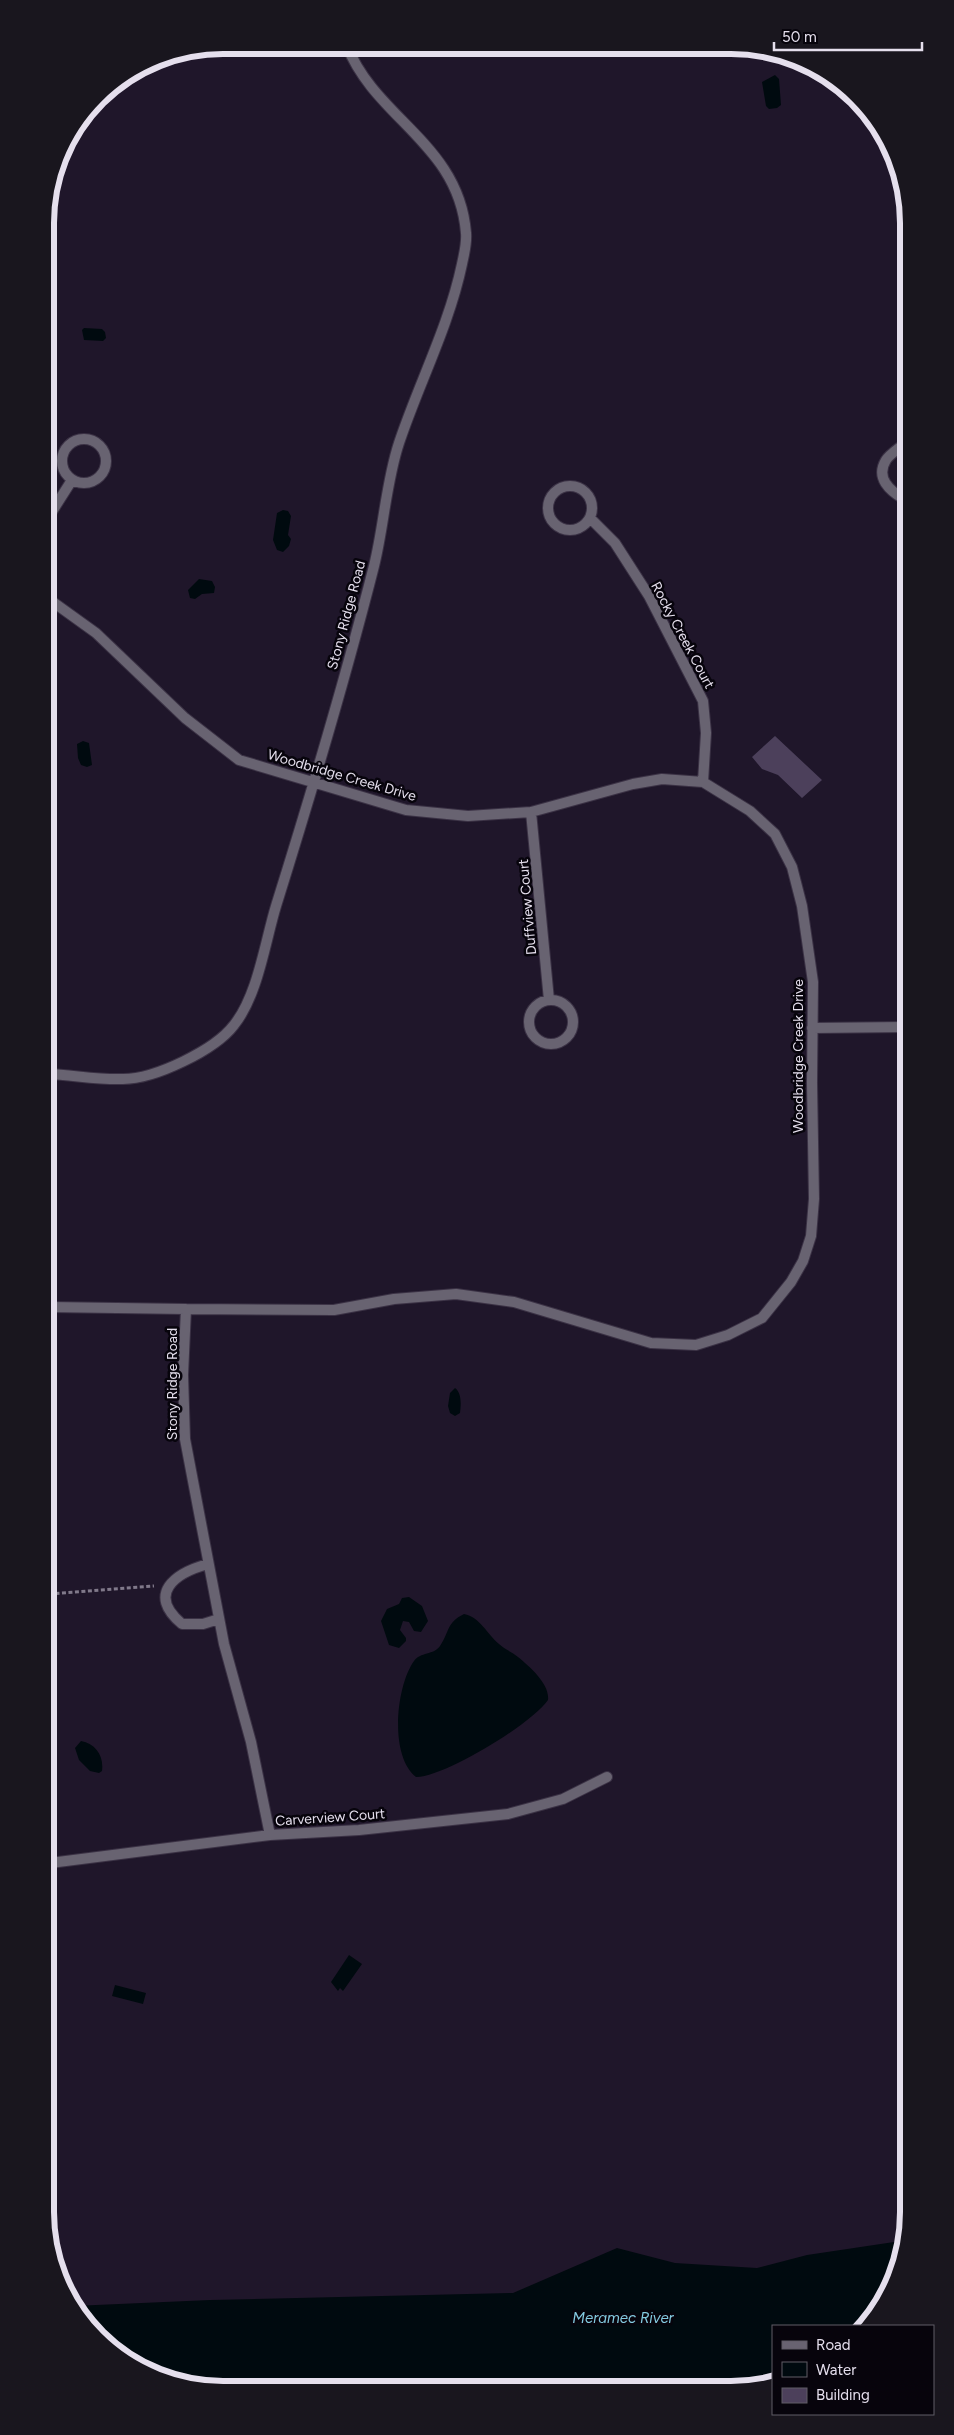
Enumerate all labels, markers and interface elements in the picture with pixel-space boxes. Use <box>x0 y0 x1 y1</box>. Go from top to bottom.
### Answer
scale bar <box>774 20 922 52</box>
text: 50 m <box>782 28 817 46</box>
street label: Stony Ridge Road <box>324 559 369 672</box>
street label: Rocky Creek Court <box>647 579 718 692</box>
street label: Woodbridge Creek Drive <box>266 746 418 805</box>
street label: Duffview Court <box>515 858 540 956</box>
street label: Woodbridge Creek Drive <box>790 979 807 1133</box>
street label: Stony Ridge Road <box>164 1328 181 1440</box>
street label: Carverview Court <box>275 1805 385 1830</box>
water label: Meramec River <box>572 2309 675 2327</box>
legend <box>772 2325 934 2415</box>
text: Road <box>816 2336 851 2354</box>
text: Water <box>816 2361 856 2379</box>
text: Building <box>816 2386 870 2404</box>

